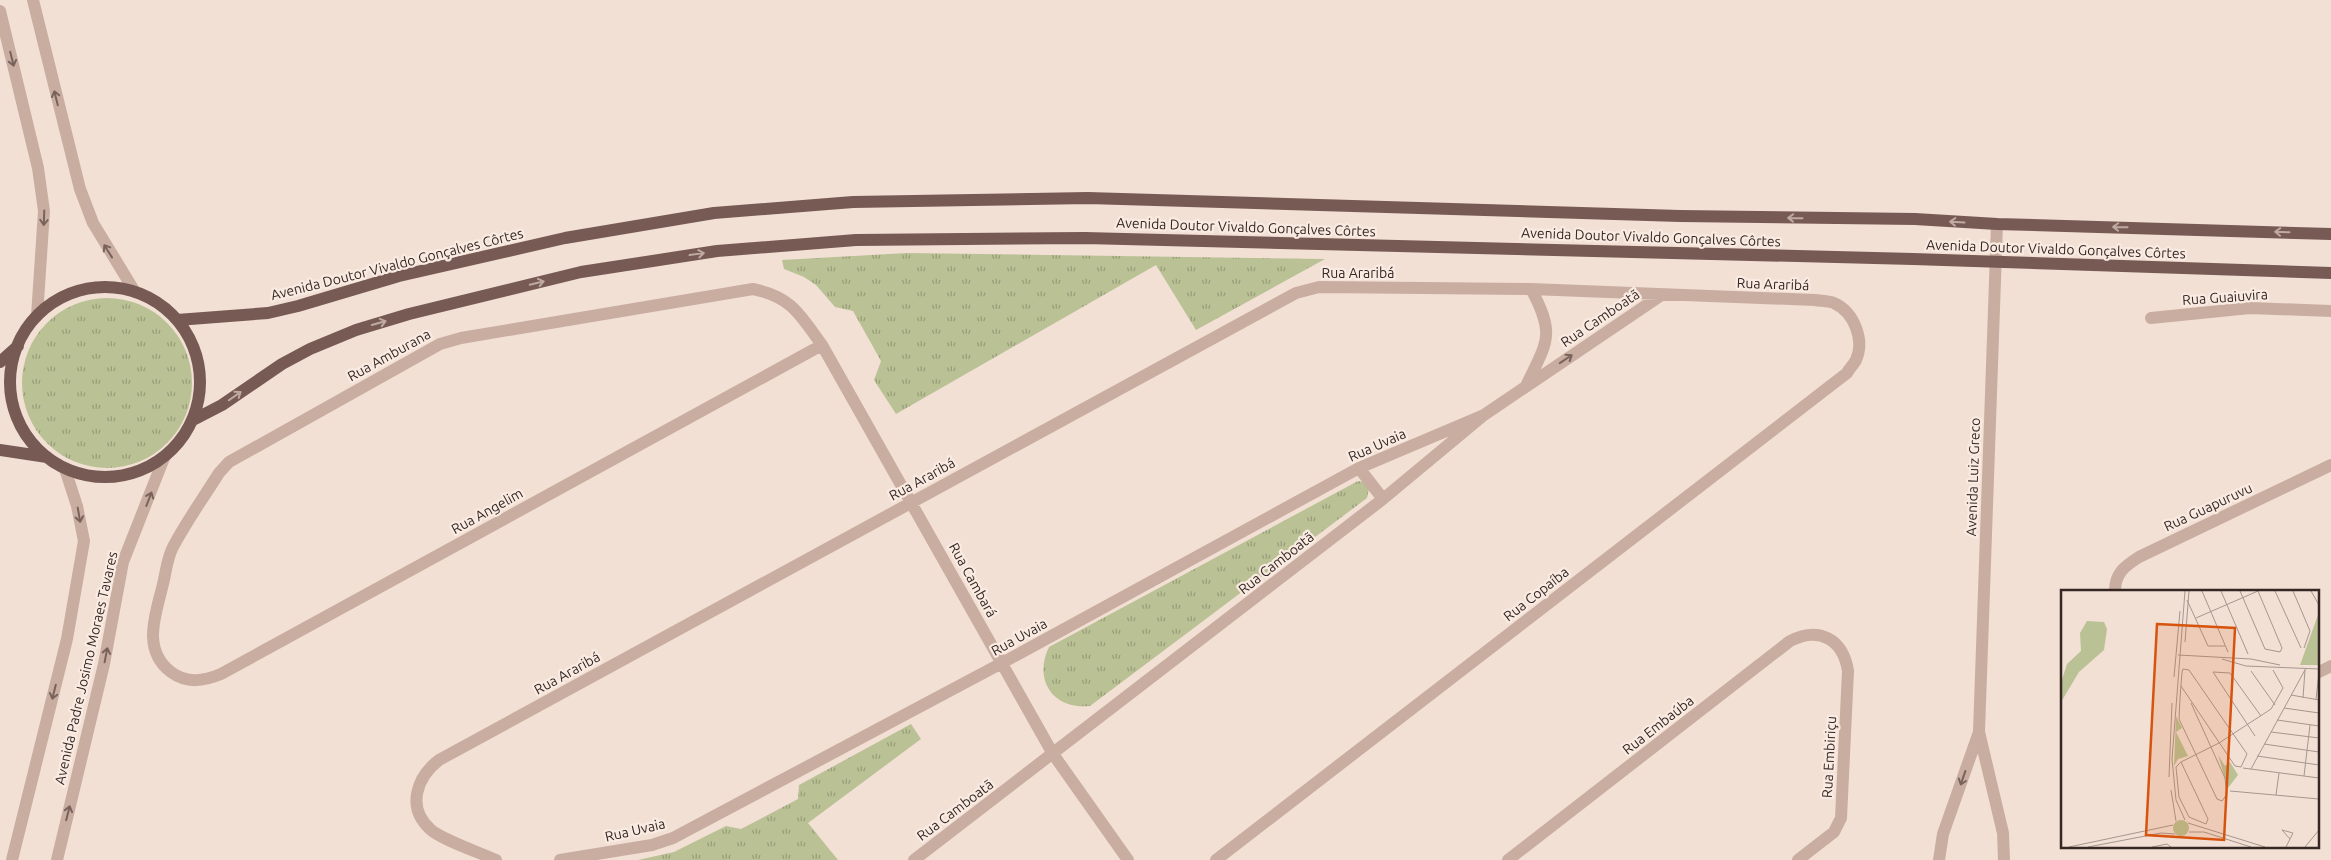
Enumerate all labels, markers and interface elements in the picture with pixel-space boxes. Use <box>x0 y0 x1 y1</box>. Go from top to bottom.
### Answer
one-way arrow <box>8 50 17 66</box>
one-way arrow <box>51 90 61 106</box>
one-way arrow <box>39 209 49 225</box>
one-way arrow <box>1787 213 1804 223</box>
street label: Avenida Doutor Vivaldo Gonçalves Côrtes <box>1116 214 1376 240</box>
one-way arrow <box>1950 217 1966 226</box>
one-way arrow <box>2112 222 2128 232</box>
street label: Avenida Doutor Vivaldo Gonçalves Côrtes <box>1521 224 1781 250</box>
street label: Avenida Doutor Vivaldo Gonçalves Côrtes <box>269 225 525 303</box>
one-way arrow <box>2275 227 2291 237</box>
street label: Avenida Doutor Vivaldo Gonçalves Côrtes <box>1926 236 2186 262</box>
one-way arrow <box>103 244 113 258</box>
one-way arrow <box>688 249 704 259</box>
street label: Rua Araribá <box>1322 265 1394 281</box>
street label: Rua Araribá <box>1736 275 1810 293</box>
one-way arrow <box>528 278 544 287</box>
street label: Rua Camboatã <box>1558 286 1642 350</box>
street label: Rua Guaiuvira <box>2182 286 2268 308</box>
one-way arrow <box>371 317 387 327</box>
street label: Rua Amburana <box>345 326 433 384</box>
one-way arrow <box>1559 354 1573 364</box>
one-way arrow <box>228 391 242 401</box>
street label: Avenida Luiz Greco <box>1963 417 1983 537</box>
street label: Rua Uvaia <box>1346 425 1408 465</box>
street label: Rua Araribá <box>886 454 958 504</box>
street label: Rua Guapuruvu <box>2161 479 2255 535</box>
street label: Rua Angelim <box>449 485 525 537</box>
one-way arrow <box>145 492 154 507</box>
one-way arrow <box>75 507 84 523</box>
street label: Rua Camboatã <box>1235 529 1317 597</box>
street label: Rua Cambará <box>946 540 1000 620</box>
street label: Avenida Padre Josimo Moraes Tavares <box>51 550 121 786</box>
street label: Rua Copaíba <box>1500 564 1572 624</box>
inset map <box>2061 590 2318 848</box>
street label: Rua Uvaia <box>988 615 1050 659</box>
one-way arrow <box>102 647 111 663</box>
street label: Rua Araribá <box>531 648 603 698</box>
one-way arrow <box>49 683 58 699</box>
street label: Rua Embaúba <box>1619 692 1697 758</box>
street label: Rua Embiriçu <box>1819 716 1839 798</box>
one-way arrow <box>1958 770 1967 785</box>
street label: Rua Camboatã <box>914 776 996 844</box>
one-way arrow <box>64 805 73 821</box>
street label: Rua Uvaia <box>603 815 667 845</box>

